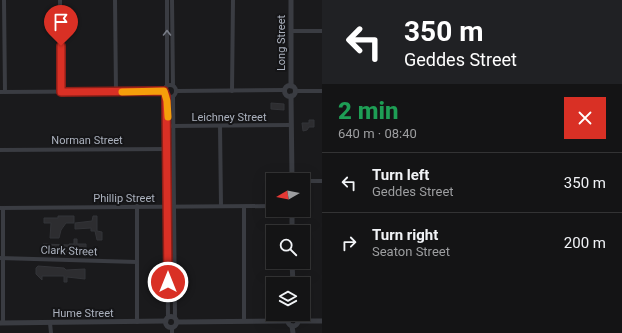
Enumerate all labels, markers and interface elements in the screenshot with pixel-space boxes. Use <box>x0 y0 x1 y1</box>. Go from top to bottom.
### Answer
pin <box>44 5 78 46</box>
icon: arrive <box>50 11 72 33</box>
street label: Long Street <box>275 15 288 71</box>
text: 350 m <box>404 15 483 48</box>
icon: left <box>338 16 390 68</box>
one-way arrow <box>163 30 171 36</box>
text: Geddes Street <box>404 49 517 70</box>
text: 2 min <box>338 97 399 125</box>
button: close <box>564 97 606 139</box>
street label: Leichney Street <box>191 111 267 124</box>
text: 640 m · 08:40 <box>338 126 417 141</box>
street label: Norman Street <box>51 134 123 147</box>
text: Turn left <box>372 166 429 184</box>
icon: left <box>338 172 360 194</box>
north arrow <box>266 173 310 217</box>
map controls <box>266 173 310 321</box>
text: 350 m <box>564 174 606 192</box>
text: Geddes Street <box>372 184 454 199</box>
street label: Phillip Street <box>93 192 155 205</box>
button: search <box>266 225 310 269</box>
text: Turn right <box>372 226 438 244</box>
icon: right <box>338 232 360 254</box>
text: 200 m <box>564 234 606 252</box>
street label: Clark Street <box>40 244 98 259</box>
text: Seaton Street <box>372 244 450 259</box>
position arrow <box>147 261 189 303</box>
button: layers <box>266 277 310 321</box>
street label: Hume Street <box>52 307 114 320</box>

